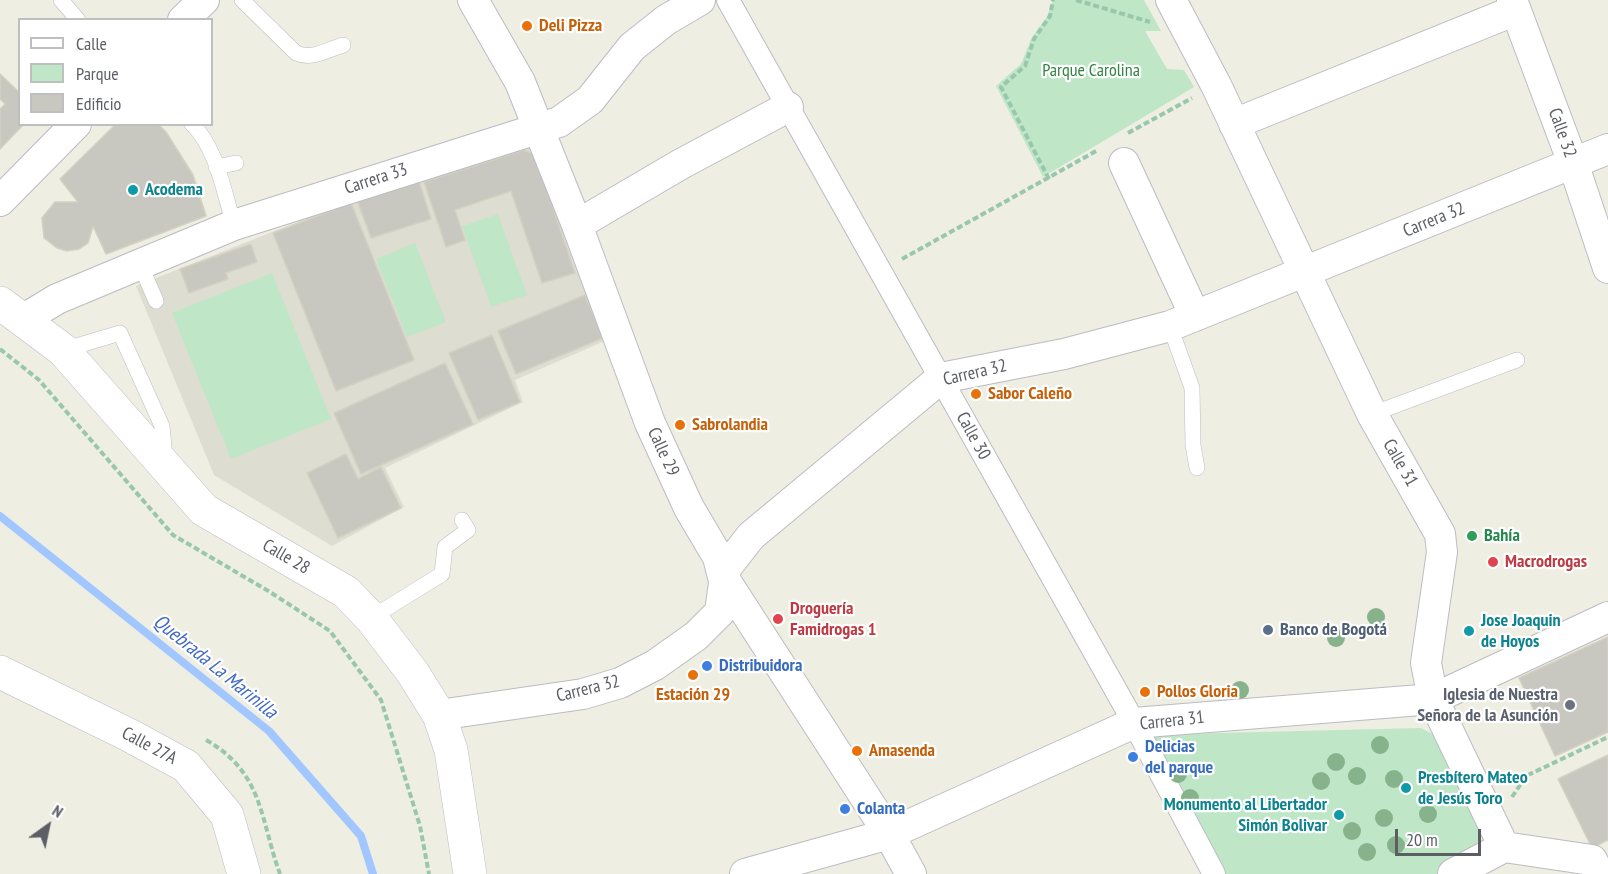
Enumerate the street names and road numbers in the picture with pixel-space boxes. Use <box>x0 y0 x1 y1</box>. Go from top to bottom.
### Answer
street label: Calle 32 <box>1543 105 1581 161</box>
street label: Carrera 33 <box>342 159 410 199</box>
street label: Carrera 32 <box>1400 198 1468 242</box>
street label: Carrera 32 <box>941 355 1009 391</box>
street label: Calle 30 <box>951 408 995 464</box>
street label: Calle 29 <box>642 424 684 480</box>
street label: Calle 31 <box>1378 435 1422 491</box>
street label: Calle 28 <box>258 535 314 579</box>
street label: Carrera 32 <box>554 671 622 707</box>
street label: Carrera 31 <box>1139 707 1205 735</box>
street label: Calle 27A <box>118 723 180 769</box>

